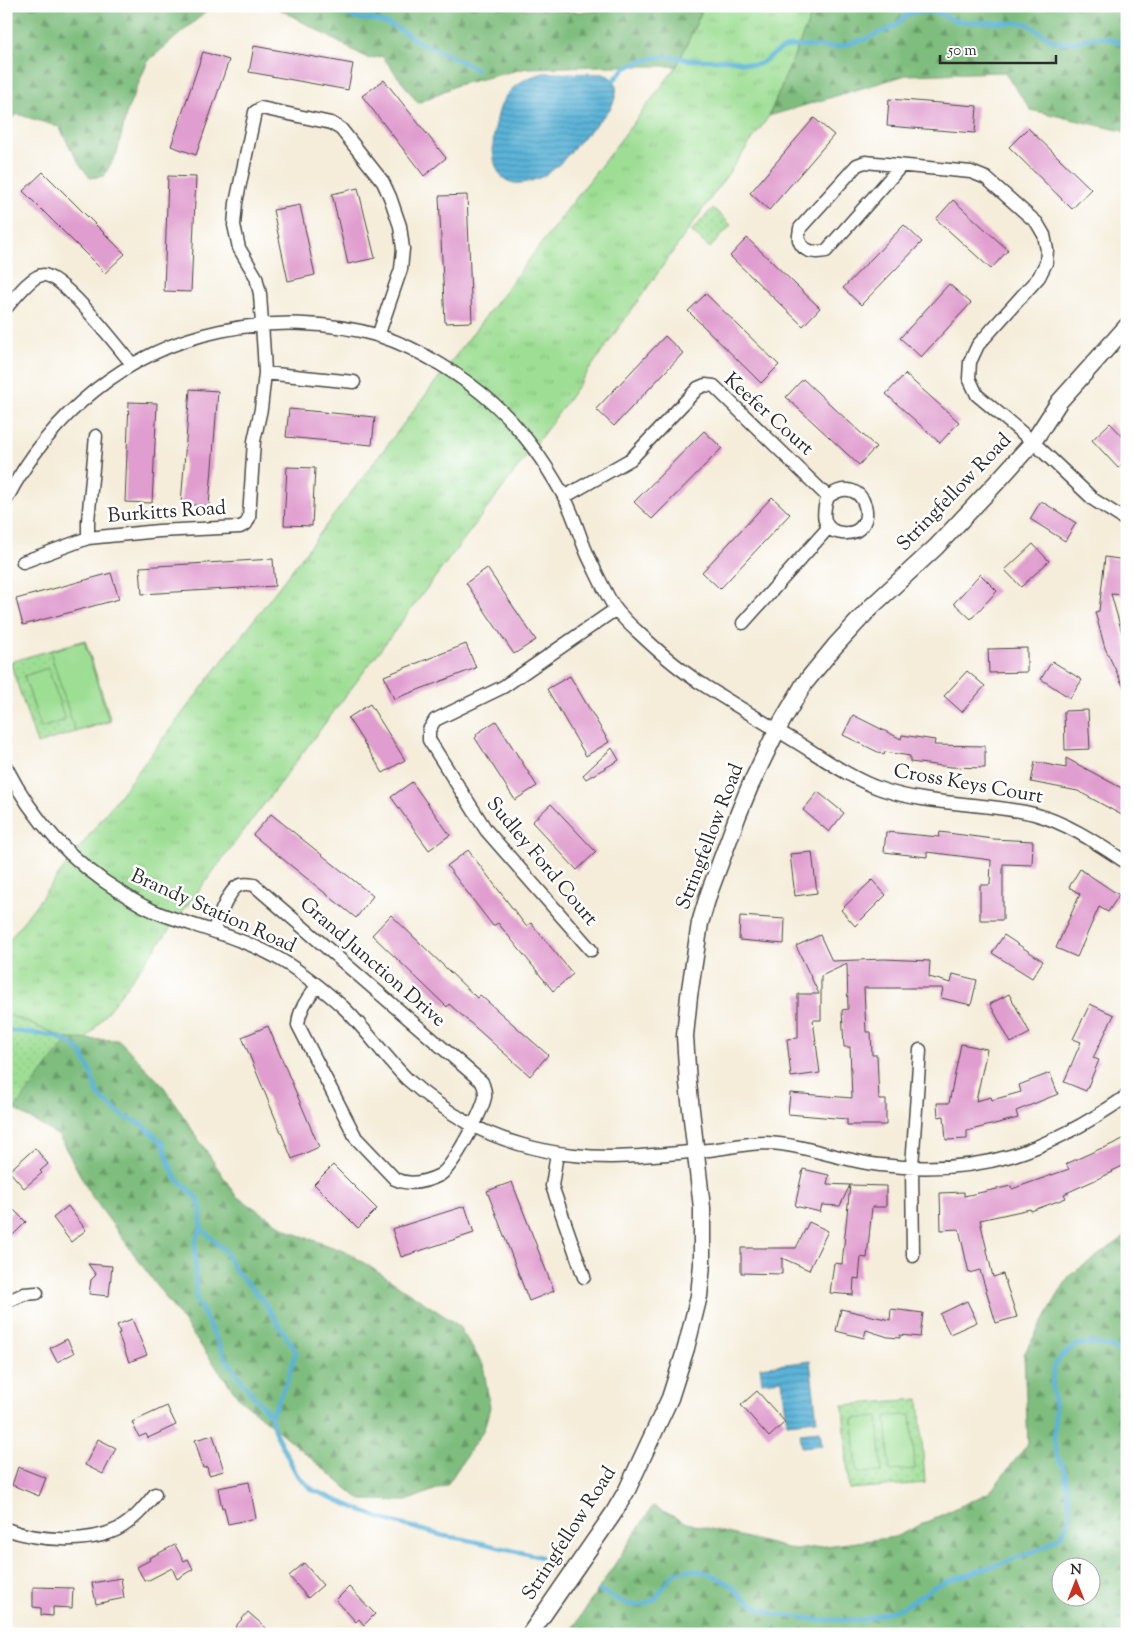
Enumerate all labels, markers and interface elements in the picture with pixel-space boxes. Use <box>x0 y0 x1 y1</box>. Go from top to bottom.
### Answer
scale bar <box>940 32 1057 64</box>
text: 50 m <box>947 41 977 62</box>
street label: Keefer Court <box>717 367 820 463</box>
street label: Stringfellow Road <box>891 427 1019 559</box>
street label: Burkitts Road <box>107 494 227 532</box>
street label: Cross Keys Court <box>891 758 1045 812</box>
street label: Stringfellow Road <box>670 760 752 914</box>
street label: Sudley Ford Court <box>478 791 604 933</box>
street label: Brandy Station Road <box>126 862 300 962</box>
street label: Grand Junction Drive <box>292 891 452 1035</box>
street label: Stringfellow Road <box>516 1461 624 1607</box>
north arrow <box>1050 1558 1100 1608</box>
text: N <box>1070 1561 1082 1581</box>

